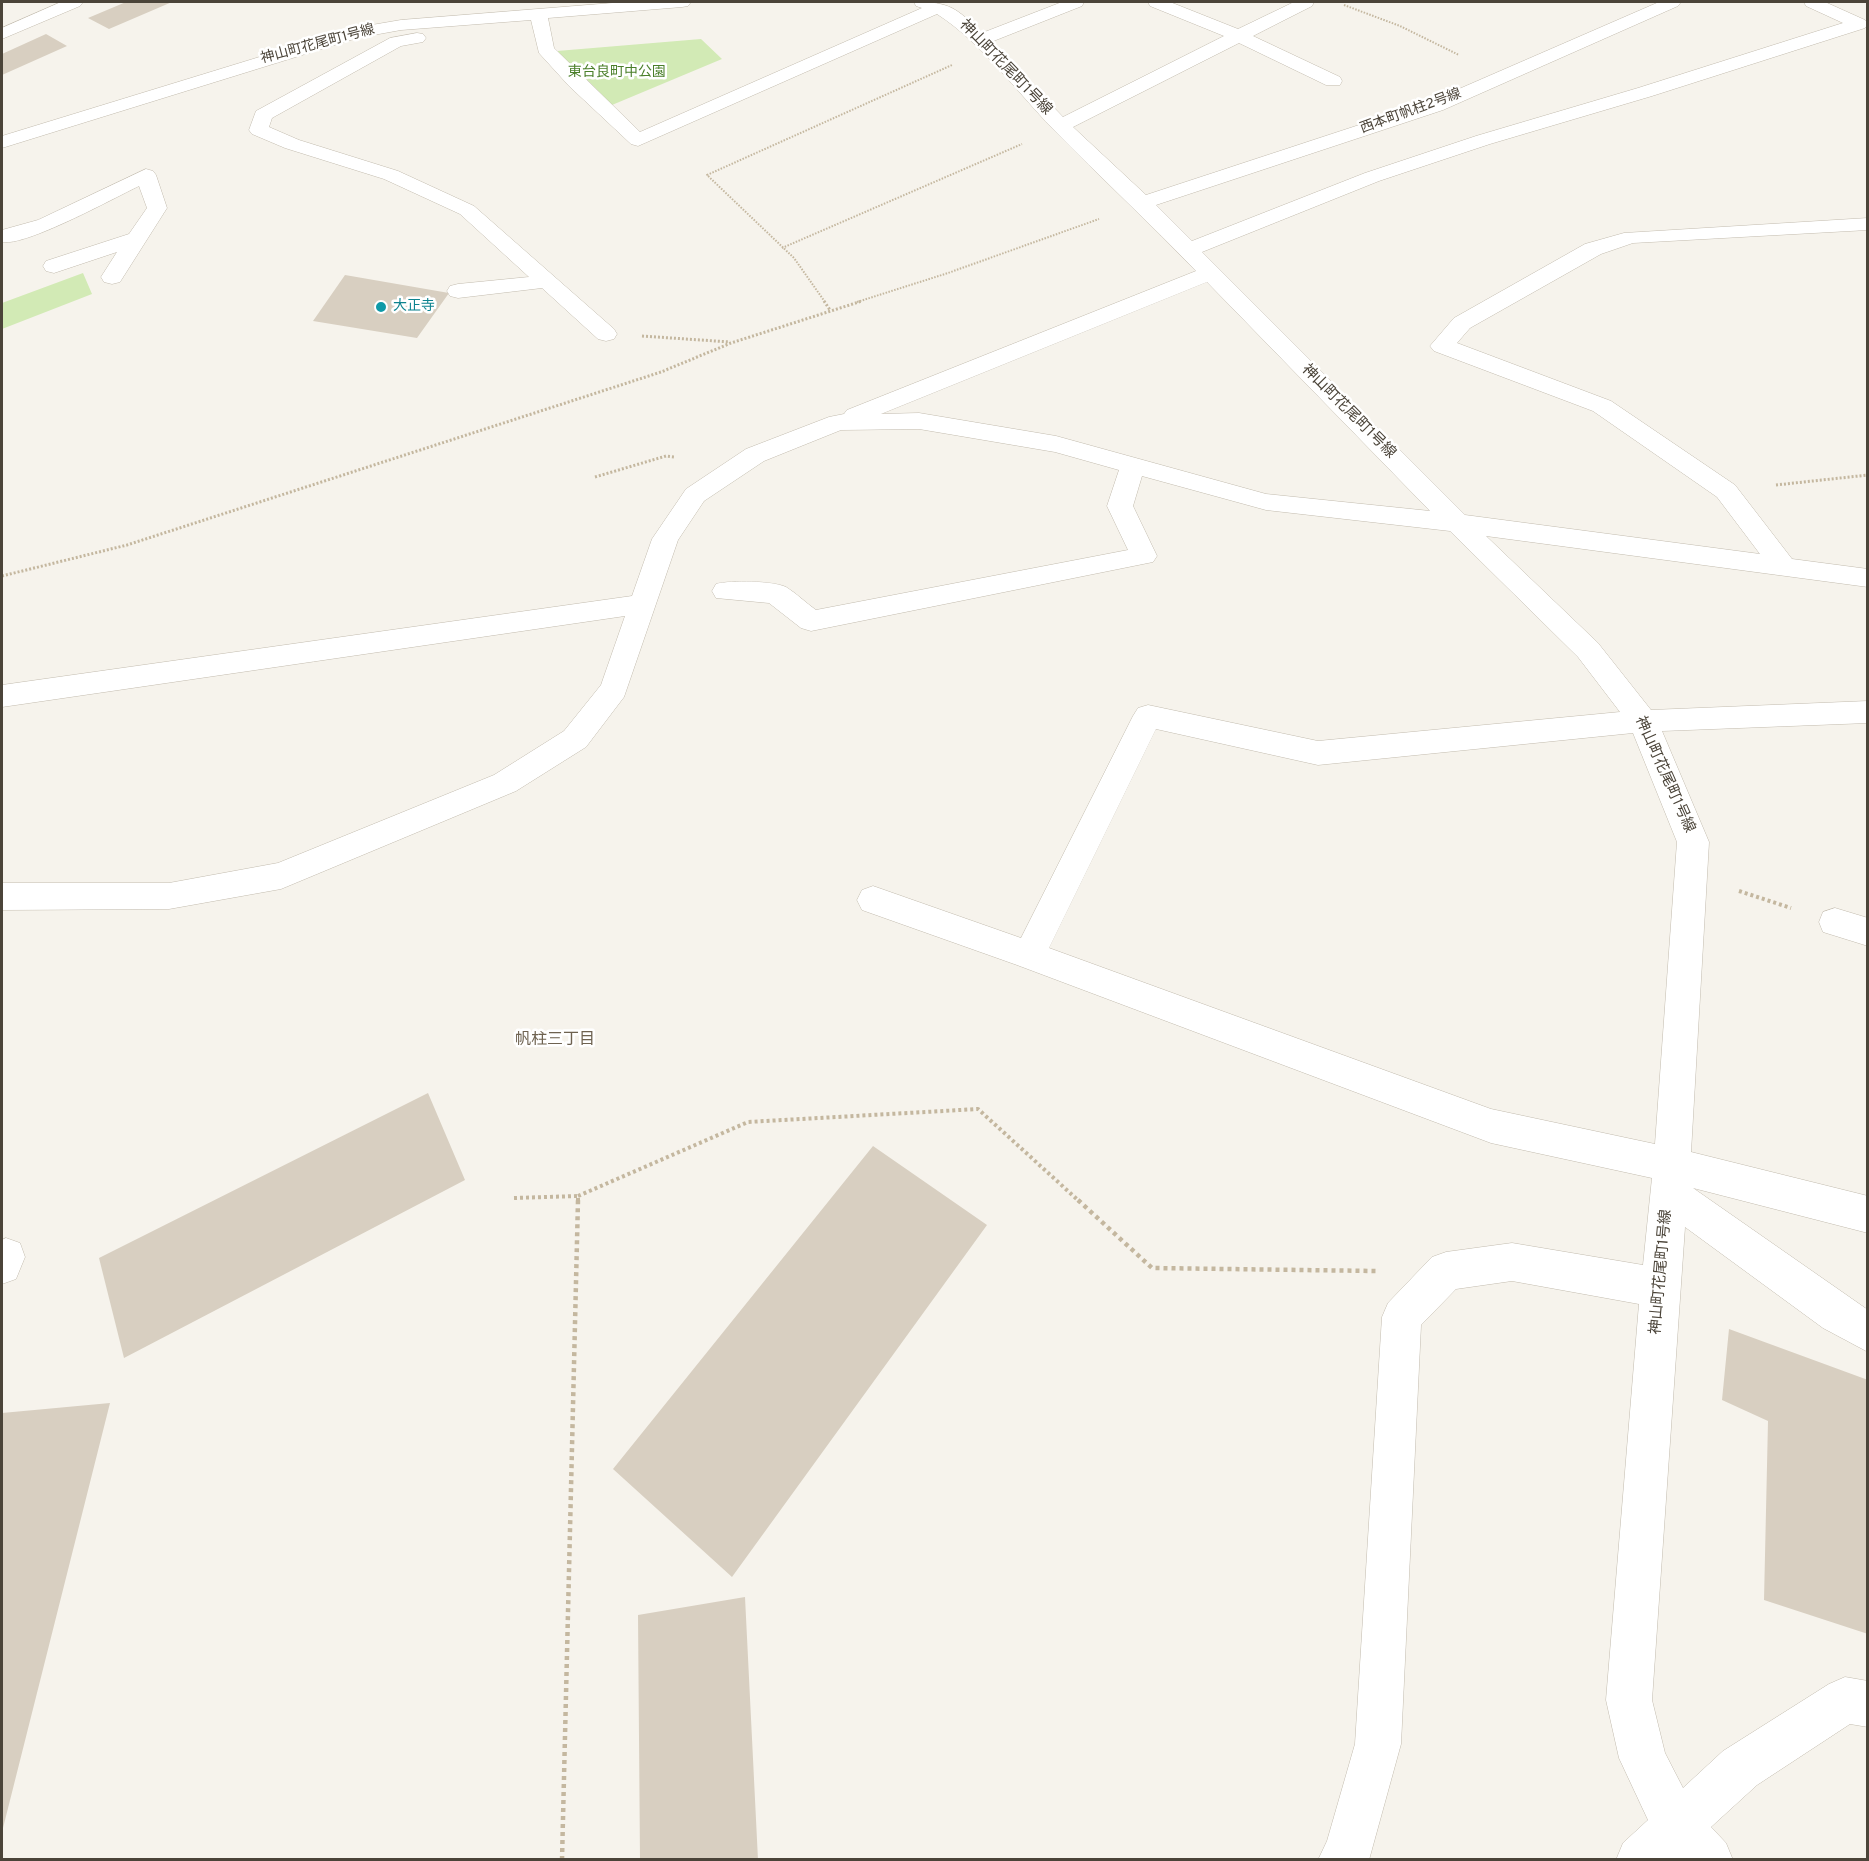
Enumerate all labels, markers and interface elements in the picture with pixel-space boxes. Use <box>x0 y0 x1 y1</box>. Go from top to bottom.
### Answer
street label: 神山町花尾町1号線 <box>955 17 1055 119</box>
street label: 神山町花尾町1号線 <box>259 22 377 68</box>
park label: 東台良町中公園 <box>568 65 666 81</box>
street label: 西本町帆柱2号線 <box>1358 86 1464 138</box>
place label: 大正寺 <box>393 299 435 315</box>
marker: 大正寺 <box>374 300 388 314</box>
street label: 神山町花尾町1号線 <box>1297 361 1399 463</box>
street label: 神山町花尾町1号線 <box>1630 714 1698 836</box>
district label: 帆柱三丁目 <box>515 1031 595 1051</box>
street label: 神山町花尾町1号線 <box>1648 1209 1676 1335</box>

